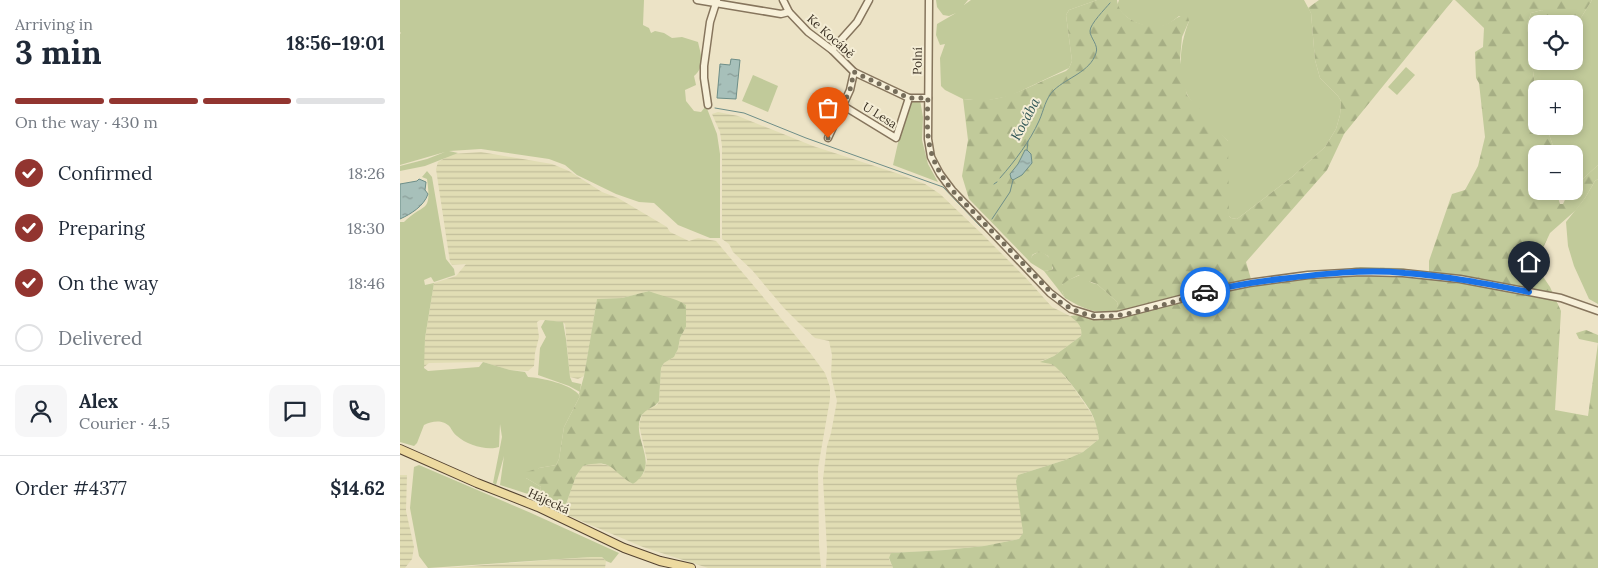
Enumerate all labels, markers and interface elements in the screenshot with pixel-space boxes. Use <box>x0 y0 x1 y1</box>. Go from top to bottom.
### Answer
street label: Ke Kocábě <box>804 11 858 62</box>
text: Arriving in <box>15 14 93 34</box>
map controls <box>1528 15 1583 200</box>
button: locate <box>1528 15 1583 70</box>
text: 18:56–19:01 <box>287 31 385 55</box>
text: 3 min <box>15 32 102 73</box>
street label: Polní <box>909 47 925 75</box>
button: + <box>1528 80 1583 135</box>
pin <box>807 87 849 138</box>
icon: bag <box>814 94 842 122</box>
water label: Kocába <box>1006 94 1044 143</box>
street label: U Lesa <box>860 99 900 131</box>
text: On the way · 430 m <box>15 112 158 132</box>
button: − <box>1528 145 1583 200</box>
icon: check <box>15 159 43 187</box>
text: Confirmed <box>58 161 153 185</box>
text: 18:26 <box>348 163 385 183</box>
icon: check <box>15 214 43 242</box>
text: Preparing <box>58 216 145 240</box>
text: 18:30 <box>347 218 385 238</box>
pin <box>1508 241 1550 292</box>
icon: home <box>1515 248 1543 276</box>
courier <box>1180 267 1230 317</box>
icon: check <box>15 269 43 297</box>
text: On the way <box>58 271 158 295</box>
text: 18:46 <box>348 273 385 293</box>
icon: car <box>1191 278 1219 306</box>
text: Delivered <box>58 326 142 350</box>
button: person <box>15 385 67 437</box>
button: chat <box>269 385 321 437</box>
button: phone <box>333 385 385 437</box>
text: Alex <box>79 389 118 413</box>
text: Courier · 4.5 <box>79 413 170 433</box>
text: Order #4377 <box>15 476 127 500</box>
text: $14.62 <box>330 476 385 500</box>
street label: Hájecká <box>526 485 572 517</box>

